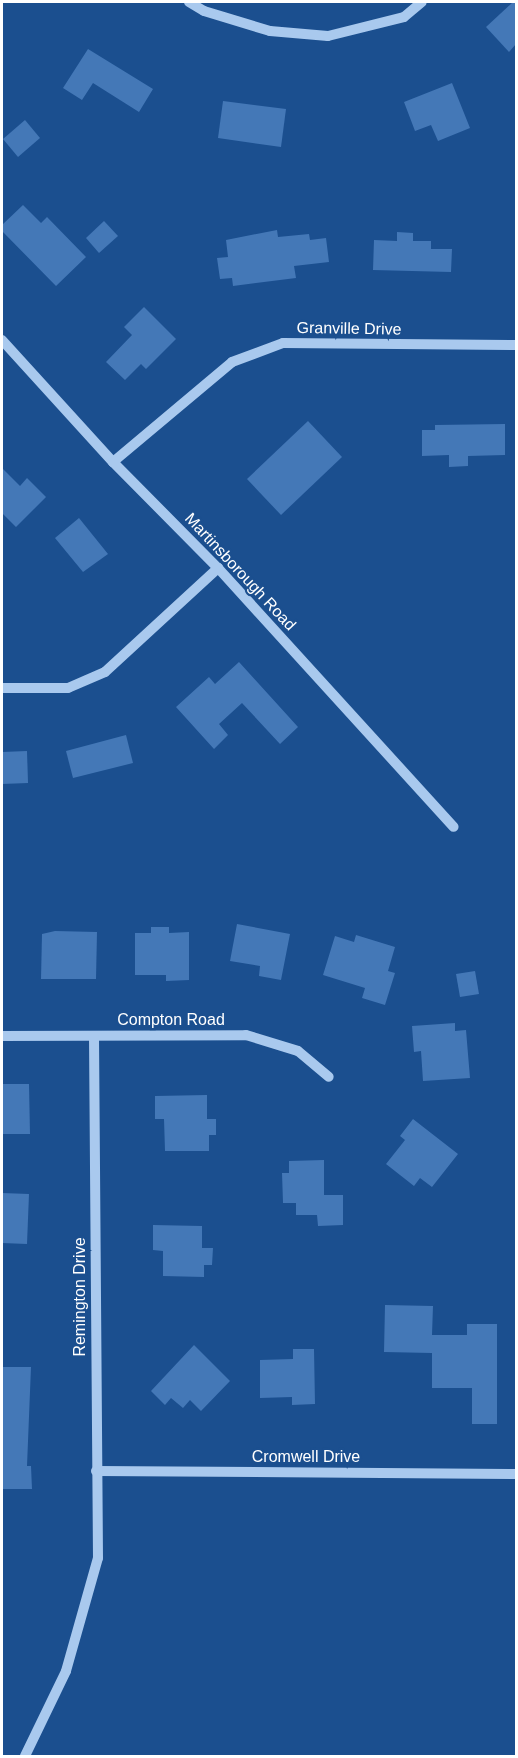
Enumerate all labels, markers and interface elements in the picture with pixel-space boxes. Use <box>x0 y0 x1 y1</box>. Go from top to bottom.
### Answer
street label: Granville Drive <box>296 318 402 340</box>
street label: Martinsborough Road <box>181 509 299 635</box>
street label: Compton Road <box>117 1010 225 1030</box>
street label: Remington Drive <box>70 1237 90 1357</box>
street label: Cromwell Drive <box>252 1447 360 1467</box>

